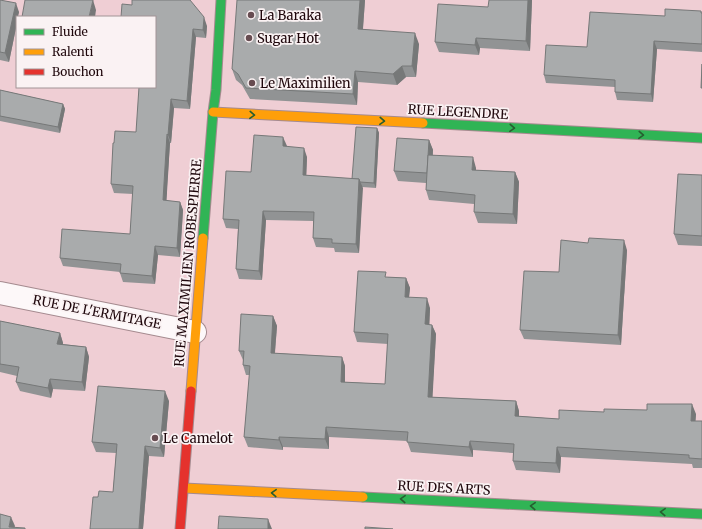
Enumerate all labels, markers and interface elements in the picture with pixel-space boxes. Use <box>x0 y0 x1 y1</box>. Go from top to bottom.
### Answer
place label: La Baraka <box>259 7 321 24</box>
marker: La Baraka <box>246 10 256 20</box>
legend <box>16 16 156 88</box>
text: Fluide <box>52 24 88 39</box>
place label: Sugar Hot <box>257 30 319 47</box>
marker: Sugar Hot <box>244 33 254 43</box>
text: Ralenti <box>52 44 93 59</box>
text: Bouchon <box>52 64 104 79</box>
place label: Le Maximilien <box>260 75 351 92</box>
marker: Le Maximilien <box>247 78 257 88</box>
street label: RUE LEGENDRE <box>407 101 509 123</box>
one-way arrow <box>249 110 255 119</box>
one-way arrow <box>379 117 385 126</box>
one-way arrow <box>509 124 515 133</box>
one-way arrow <box>638 131 644 140</box>
street label: RUE MAXIMILIEN ROBESPIERRE <box>170 158 206 368</box>
street label: RUE DE L'ERMITAGE <box>31 291 163 333</box>
place label: Le Camelot <box>163 430 233 447</box>
marker: Le Camelot <box>150 433 160 443</box>
street label: RUE DES ARTS <box>397 477 491 499</box>
one-way arrow <box>271 488 277 497</box>
one-way arrow <box>400 495 406 504</box>
one-way arrow <box>530 502 536 510</box>
one-way arrow <box>660 508 666 517</box>

